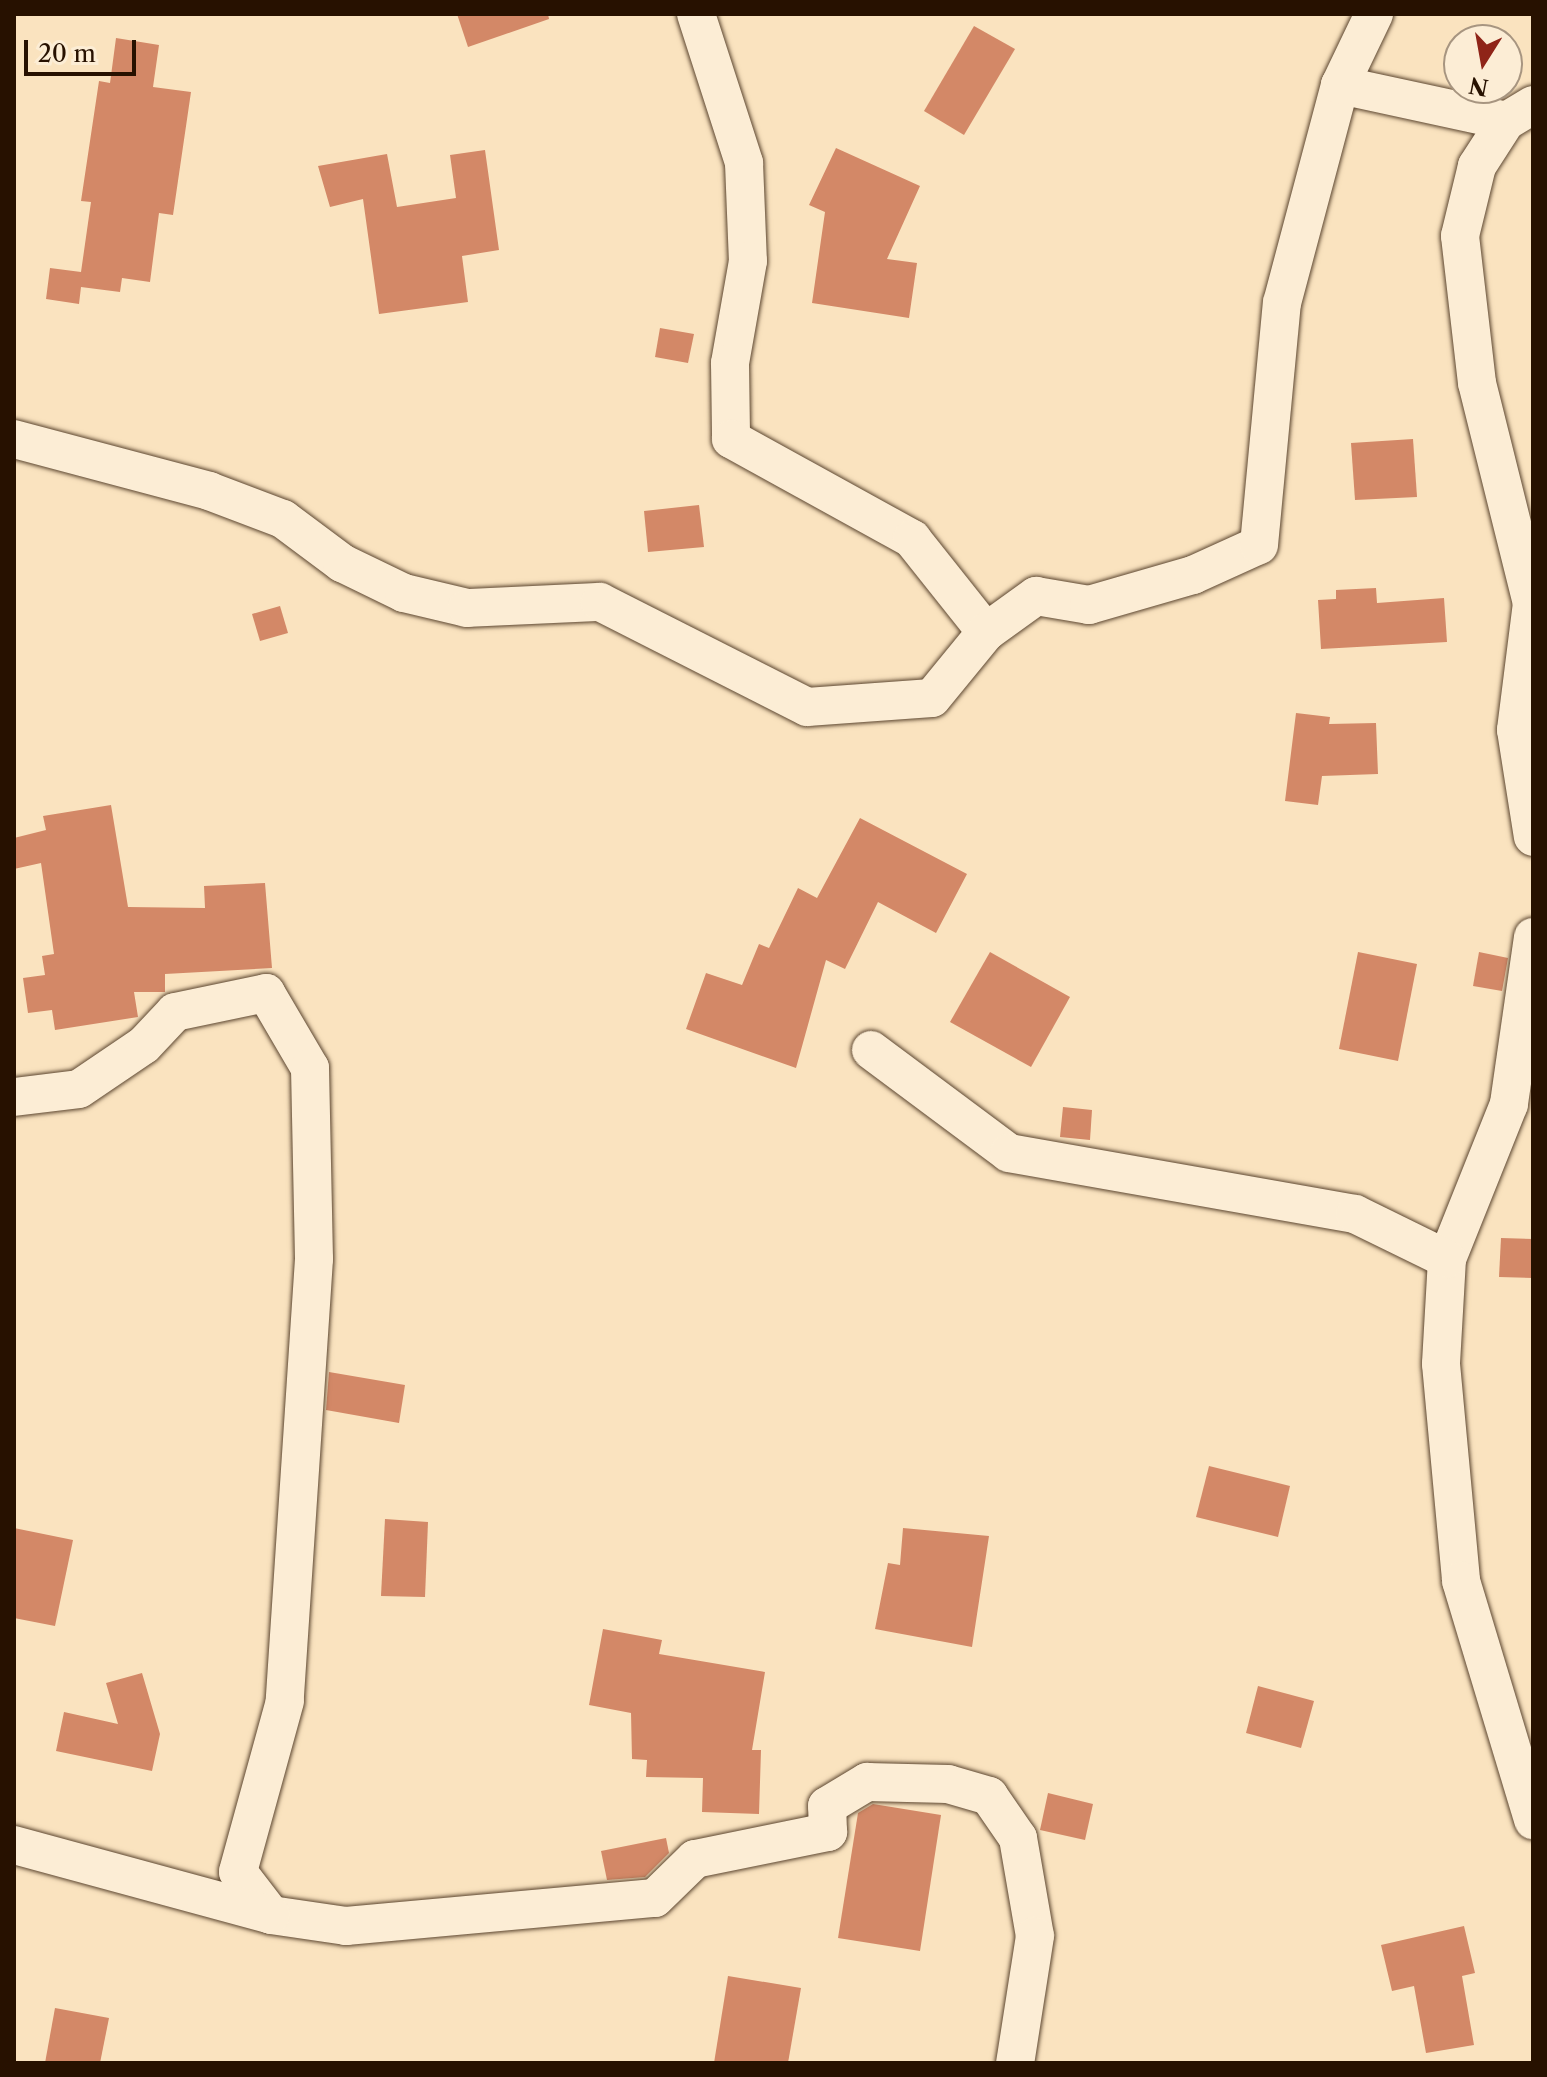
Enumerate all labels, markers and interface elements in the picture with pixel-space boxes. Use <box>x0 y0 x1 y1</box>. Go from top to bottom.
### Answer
scale bar <box>28 24 140 74</box>
north arrow <box>1443 24 1523 104</box>
text: 20 m <box>38 39 96 68</box>
text: N <box>1467 71 1491 101</box>

